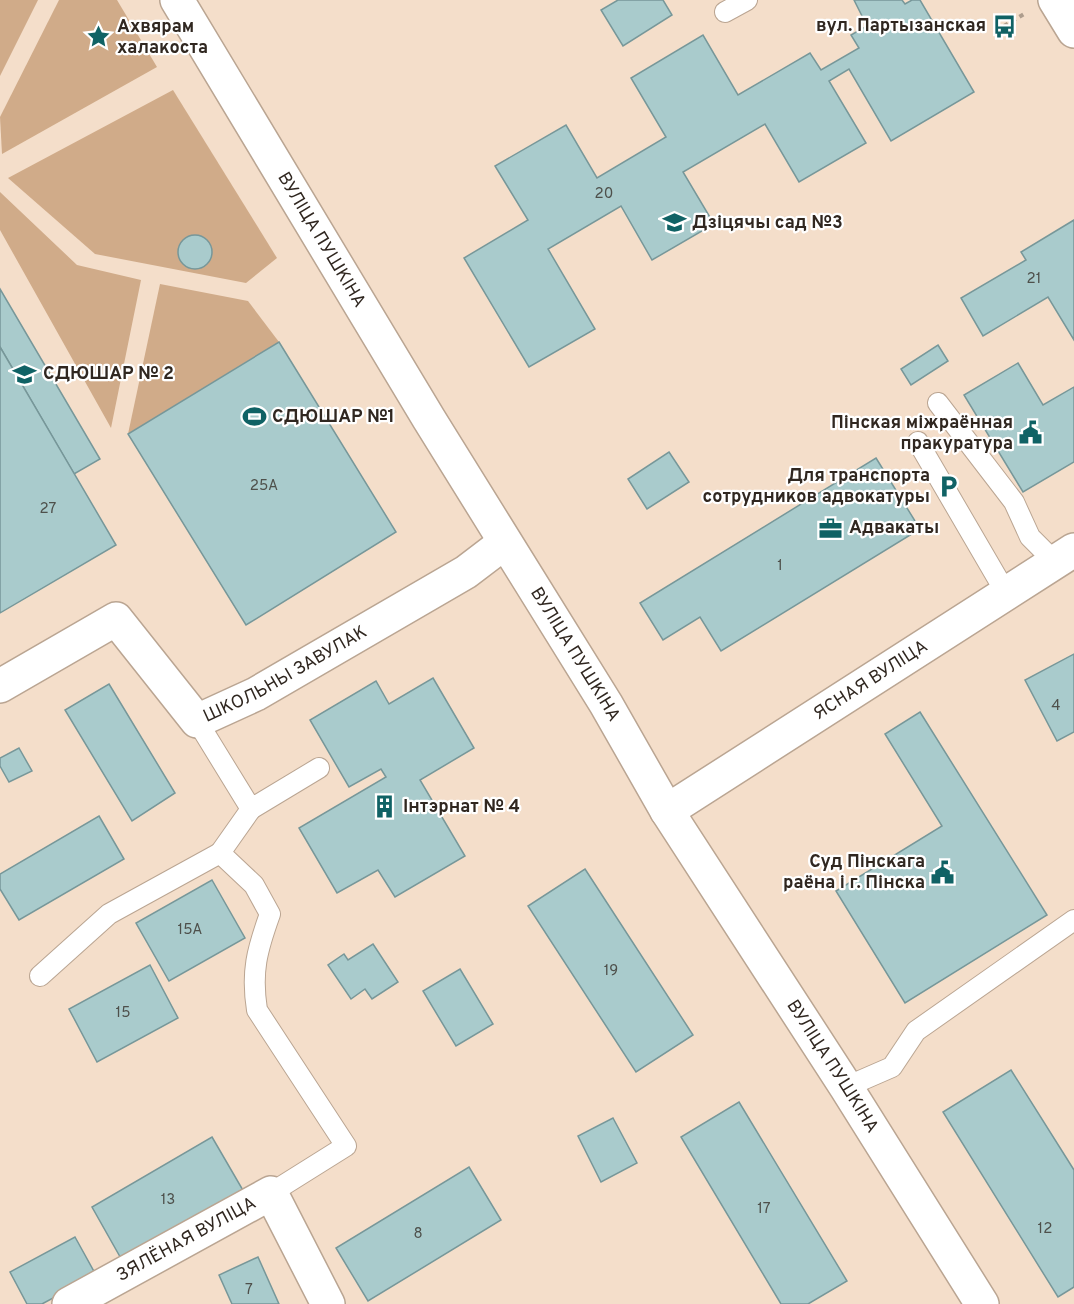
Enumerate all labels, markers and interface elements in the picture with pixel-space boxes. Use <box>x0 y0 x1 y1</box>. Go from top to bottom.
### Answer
bus stop icon: вул. Партызанская <box>991 13 1017 39</box>
place label: вул. Партызанская <box>816 15 986 38</box>
place label: Ахвярам халакоста <box>117 16 208 60</box>
place icon: Ахвярам халакоста <box>86 24 112 50</box>
street label: ВУЛІЦА ПУШКІНА <box>272 168 371 312</box>
house number: 20 <box>595 185 613 204</box>
school or university icon: Дзіцячы сад №3 <box>661 210 687 236</box>
place label: Дзіцячы сад №3 <box>692 212 843 235</box>
house number: 21 <box>1027 270 1041 289</box>
school or university icon: СДЮШАР № 2 <box>12 361 38 387</box>
place label: СДЮШАР № 2 <box>43 363 174 386</box>
sports icon: СДЮШАР №1 <box>241 404 267 430</box>
place label: СДЮШАР №1 <box>272 406 395 429</box>
place label: Пінская міжраённая пракуратура <box>831 412 1013 456</box>
public building icon: Пінская міжраённая пракуратура <box>1018 420 1044 446</box>
place label: Для транспорта сотрудников адвокатуры <box>702 465 930 509</box>
parking icon: Для транспорта сотрудников адвокатуры <box>935 473 961 499</box>
house number: 25А <box>250 477 278 496</box>
house number: 27 <box>40 500 57 519</box>
office icon: Адвакаты <box>818 515 844 541</box>
place label: Адвакаты <box>849 517 939 540</box>
house number: 1 <box>777 557 783 576</box>
street label: ВУЛІЦА ПУШКІНА <box>525 583 625 726</box>
street label: ШКОЛЬНЫ ЗАВУЛАК <box>200 620 371 728</box>
street label: ЯСНАЯ ВУЛІЦА <box>809 635 932 726</box>
house number: 4 <box>1051 697 1061 716</box>
building icon: Інтэрнат № 4 <box>372 794 398 820</box>
place label: Інтэрнат № 4 <box>403 796 520 819</box>
place label: Суд Пінскага раёна і г. Пінска <box>783 851 925 895</box>
public building icon: Суд Пінскага раёна і г. Пінска <box>930 859 956 885</box>
house number: 15А <box>178 921 202 940</box>
house number: 19 <box>604 962 618 981</box>
street label: ВУЛІЦА ПУШКІНА <box>781 996 884 1137</box>
house number: 15 <box>116 1004 130 1023</box>
house number: 13 <box>161 1191 175 1210</box>
street label: ЗЯЛЁНАЯ ВУЛІЦА <box>112 1192 260 1287</box>
house number: 17 <box>757 1200 771 1219</box>
house number: 12 <box>1038 1220 1052 1239</box>
house number: 8 <box>413 1225 423 1244</box>
house number: 7 <box>245 1281 253 1300</box>

